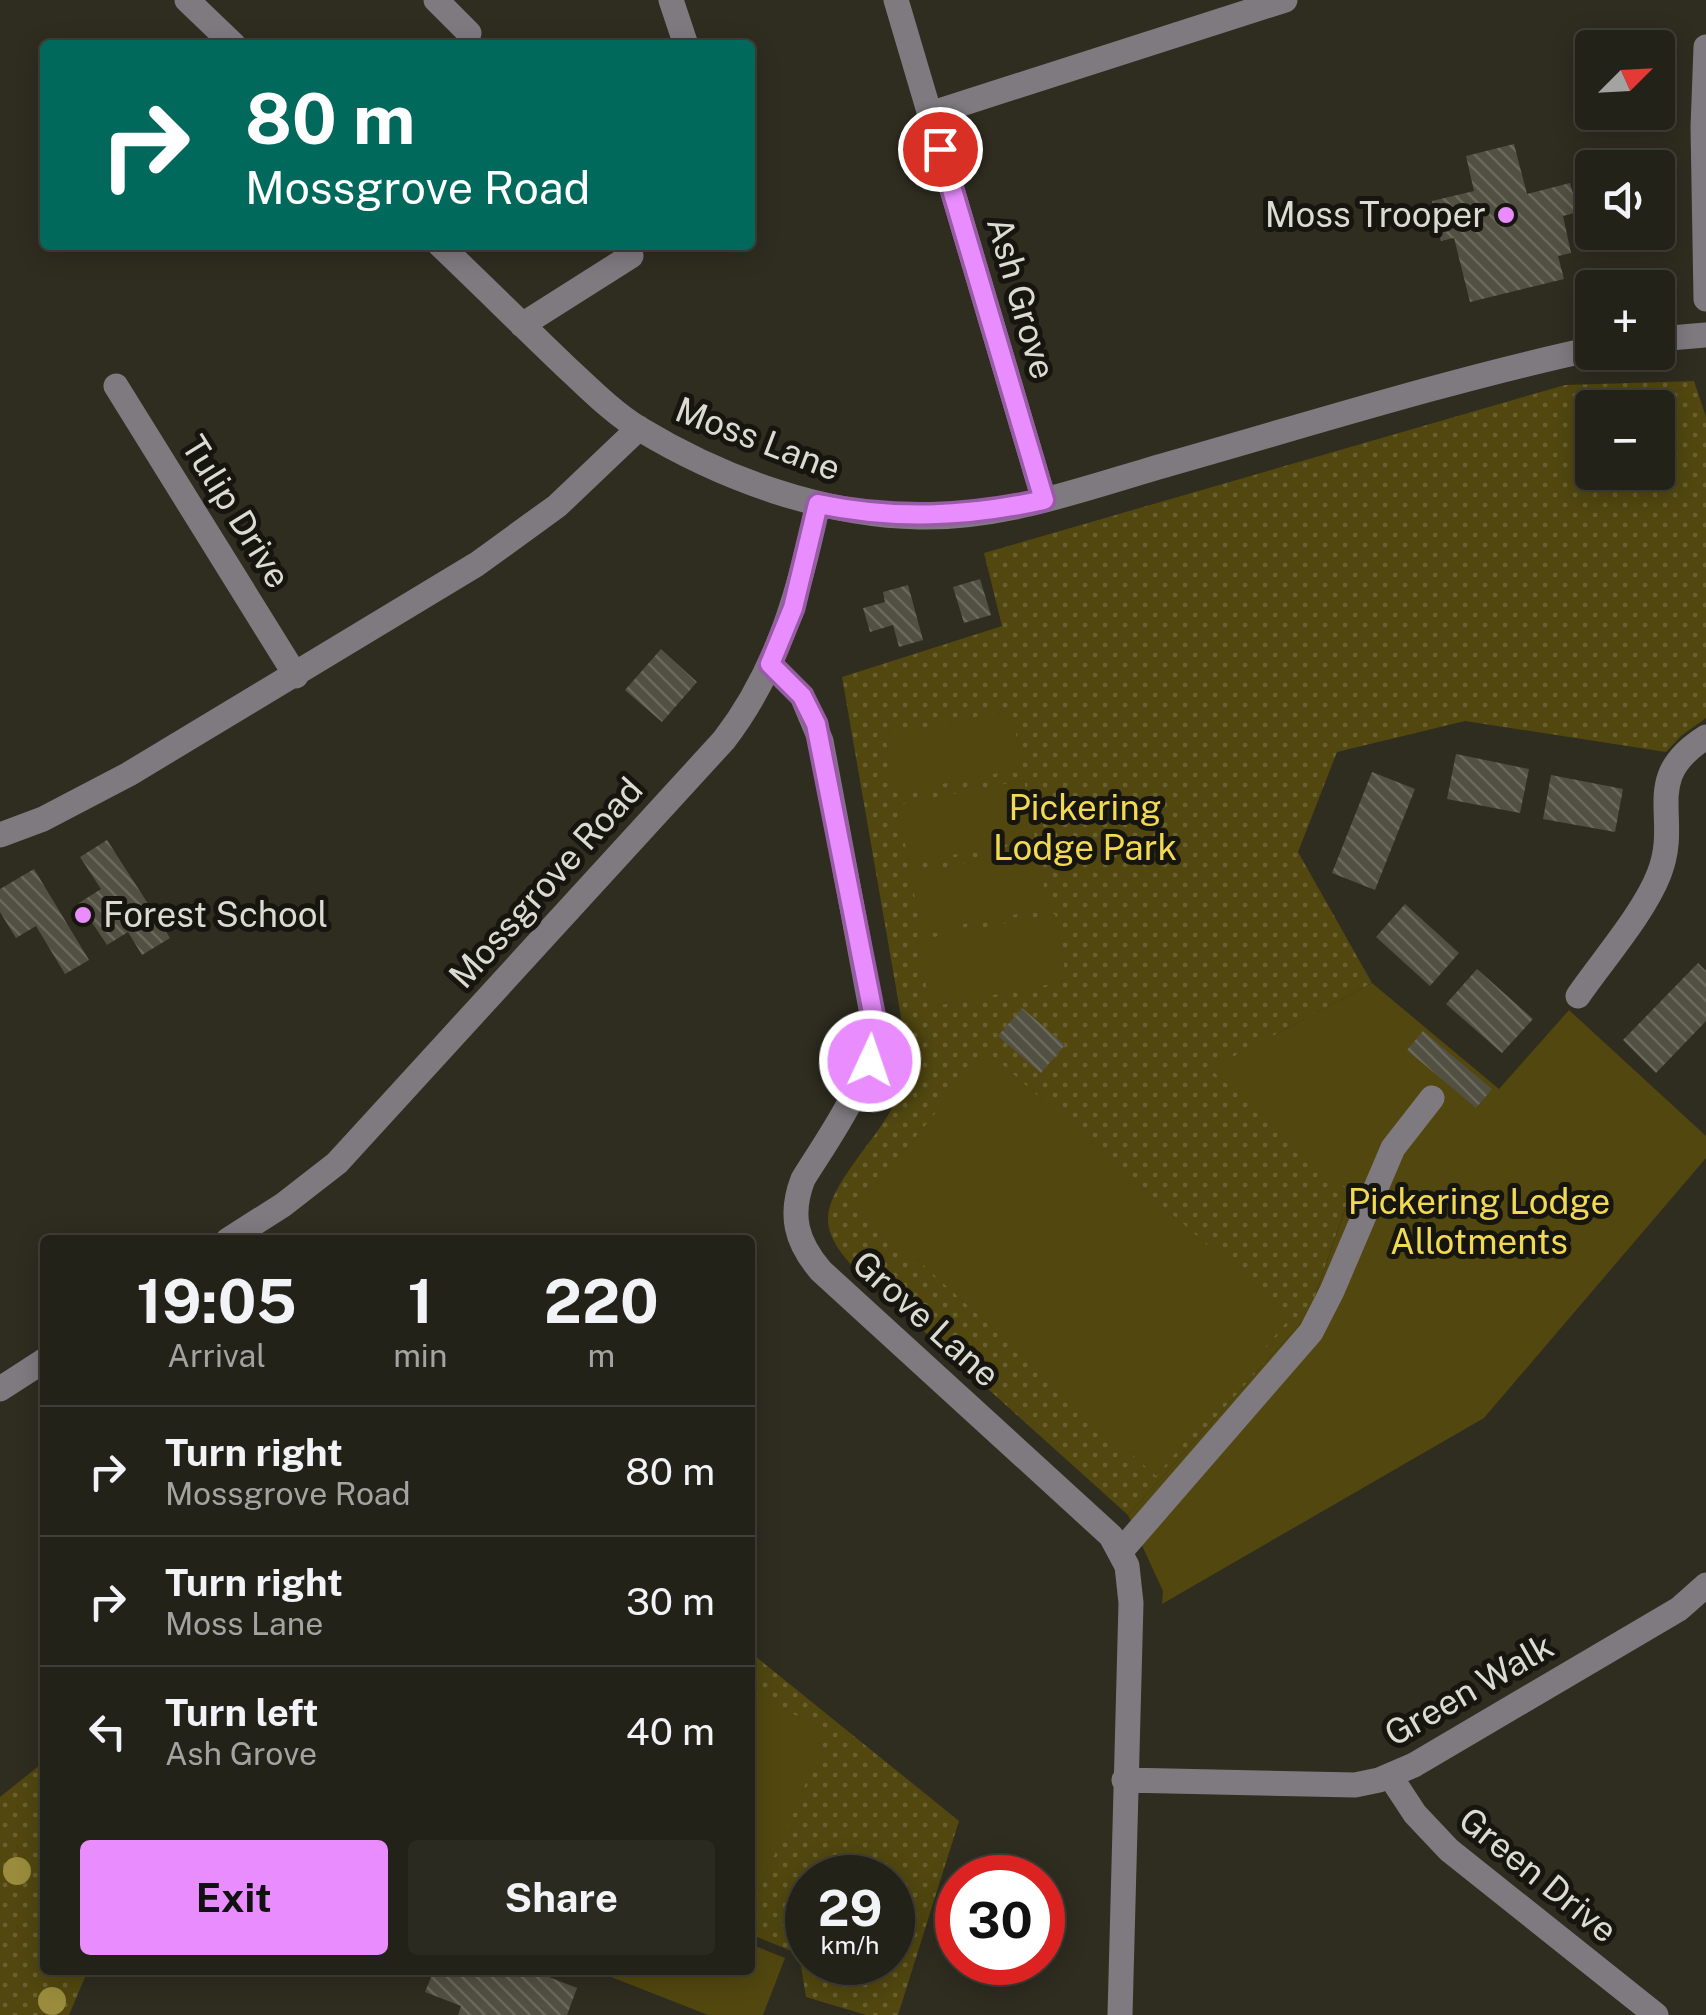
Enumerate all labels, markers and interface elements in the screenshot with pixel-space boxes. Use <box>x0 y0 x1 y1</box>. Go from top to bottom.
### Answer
north arrow <box>1575 30 1675 130</box>
map controls <box>1575 30 1675 490</box>
text: 80 m <box>245 77 415 160</box>
icon: right <box>80 80 210 210</box>
pin <box>898 107 983 192</box>
icon: arrive <box>913 122 968 177</box>
button: sound <box>1575 150 1675 250</box>
text: Mossgrove Road <box>245 161 590 214</box>
place label: Moss Trooper <box>1265 194 1486 235</box>
marker: Moss Trooper <box>1495 204 1517 226</box>
street label: Ash Grove <box>979 212 1064 383</box>
button: + <box>1575 270 1675 370</box>
street label: Moss Lane <box>670 388 846 489</box>
button: − <box>1575 390 1675 490</box>
street label: Tulip Drive <box>174 428 299 595</box>
street label: Mossgrove Road <box>441 769 651 996</box>
park label: Pickering Lodge Park <box>993 787 1177 868</box>
place label: Forest School <box>103 894 328 935</box>
marker: Forest School <box>72 904 94 926</box>
position arrow <box>818 1009 922 1113</box>
park label: Pickering Lodge Allotments <box>1348 1181 1610 1262</box>
street label: Grove Lane <box>845 1242 1008 1395</box>
text: 19:05 <box>136 1266 297 1337</box>
text: 1 <box>407 1266 433 1337</box>
text: 220 <box>544 1266 659 1337</box>
text: Arrival <box>167 1337 266 1374</box>
text: min <box>393 1337 447 1374</box>
text: m <box>587 1337 615 1374</box>
text: Turn right <box>165 1430 343 1475</box>
icon: right <box>80 1444 135 1499</box>
text: 80 m <box>625 1449 715 1494</box>
text: Mossgrove Road <box>165 1475 411 1512</box>
text: Turn right <box>165 1560 343 1605</box>
icon: right <box>80 1574 135 1629</box>
text: 30 m <box>626 1579 715 1624</box>
text: Moss Lane <box>165 1605 323 1642</box>
street label: Green Walk <box>1377 1625 1560 1754</box>
text: Turn left <box>165 1690 319 1735</box>
icon: left <box>80 1704 135 1759</box>
text: 40 m <box>626 1709 715 1754</box>
text: Ash Grove <box>165 1735 317 1772</box>
street label: Green Drive <box>1451 1799 1625 1951</box>
button: Exit <box>80 1840 388 1955</box>
button: Share <box>408 1840 715 1955</box>
speed limit sign: 30 <box>935 1855 1065 1985</box>
text: 29 <box>818 1878 882 1937</box>
text: km/h <box>821 1930 879 1960</box>

